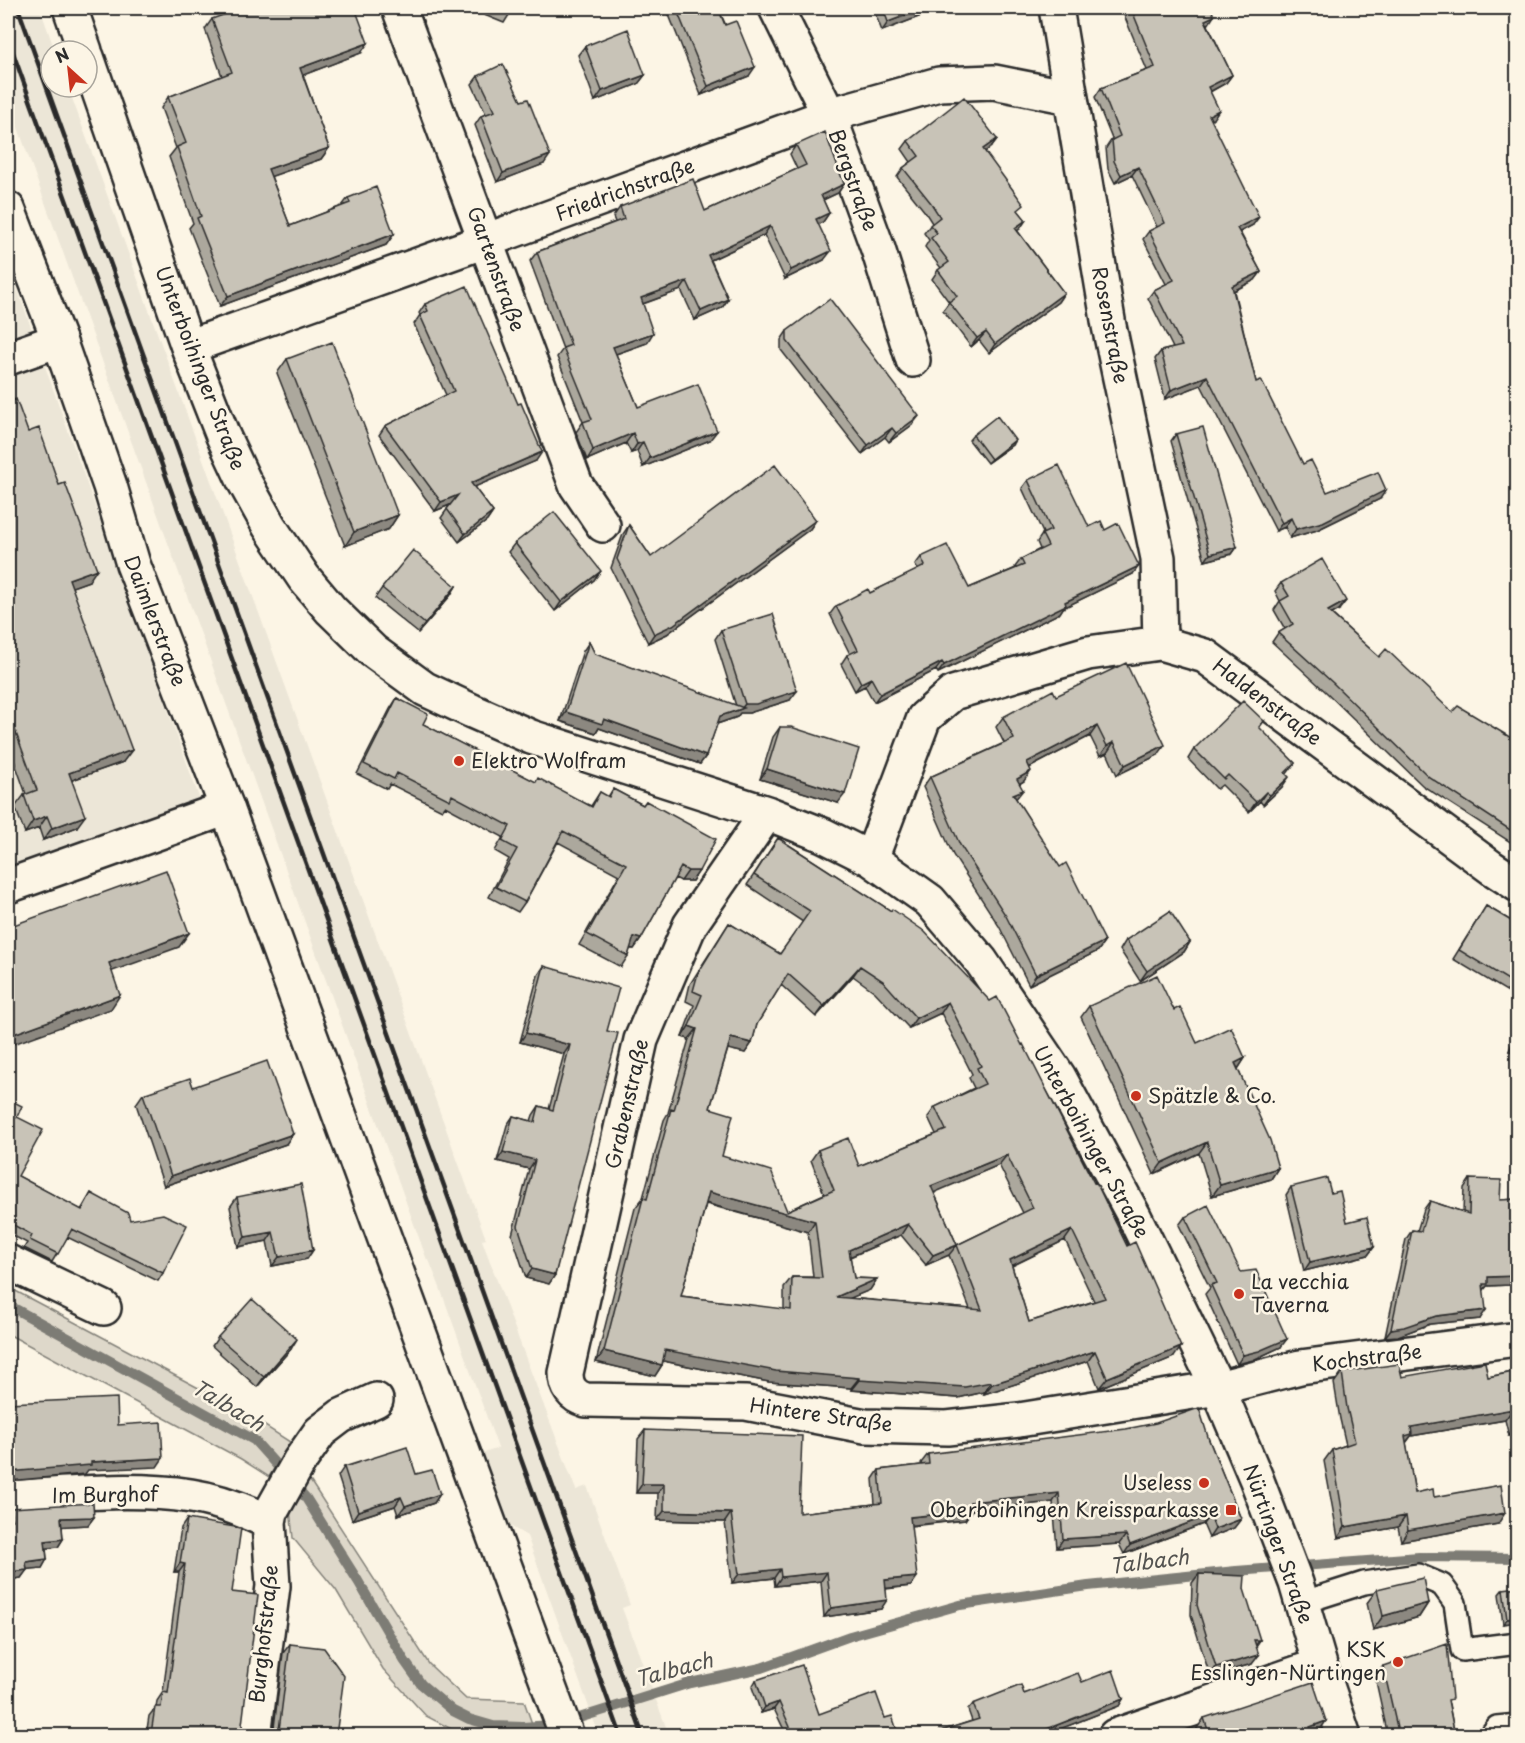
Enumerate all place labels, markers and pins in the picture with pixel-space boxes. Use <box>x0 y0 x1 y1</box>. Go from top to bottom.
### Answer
place label: Elektro Wolfram <box>471 745 626 775</box>
marker: Elektro Wolfram <box>452 754 466 768</box>
place label: Spätzle & Co. <box>1148 1080 1277 1110</box>
marker: Spätzle & Co. <box>1129 1089 1143 1103</box>
place label: La vecchia Taverna <box>1251 1266 1350 1319</box>
marker: La vecchia Taverna <box>1232 1287 1246 1301</box>
place label: Useless <box>1123 1467 1192 1497</box>
marker: Useless <box>1197 1476 1211 1490</box>
place label: Oberboihingen Kreissparkasse <box>930 1494 1219 1524</box>
marker: Oberboihingen Kreissparkasse <box>1224 1503 1238 1517</box>
place label: KSK Esslingen-Nürtingen <box>1190 1634 1386 1687</box>
marker: KSK Esslingen-Nürtingen <box>1391 1655 1405 1669</box>

